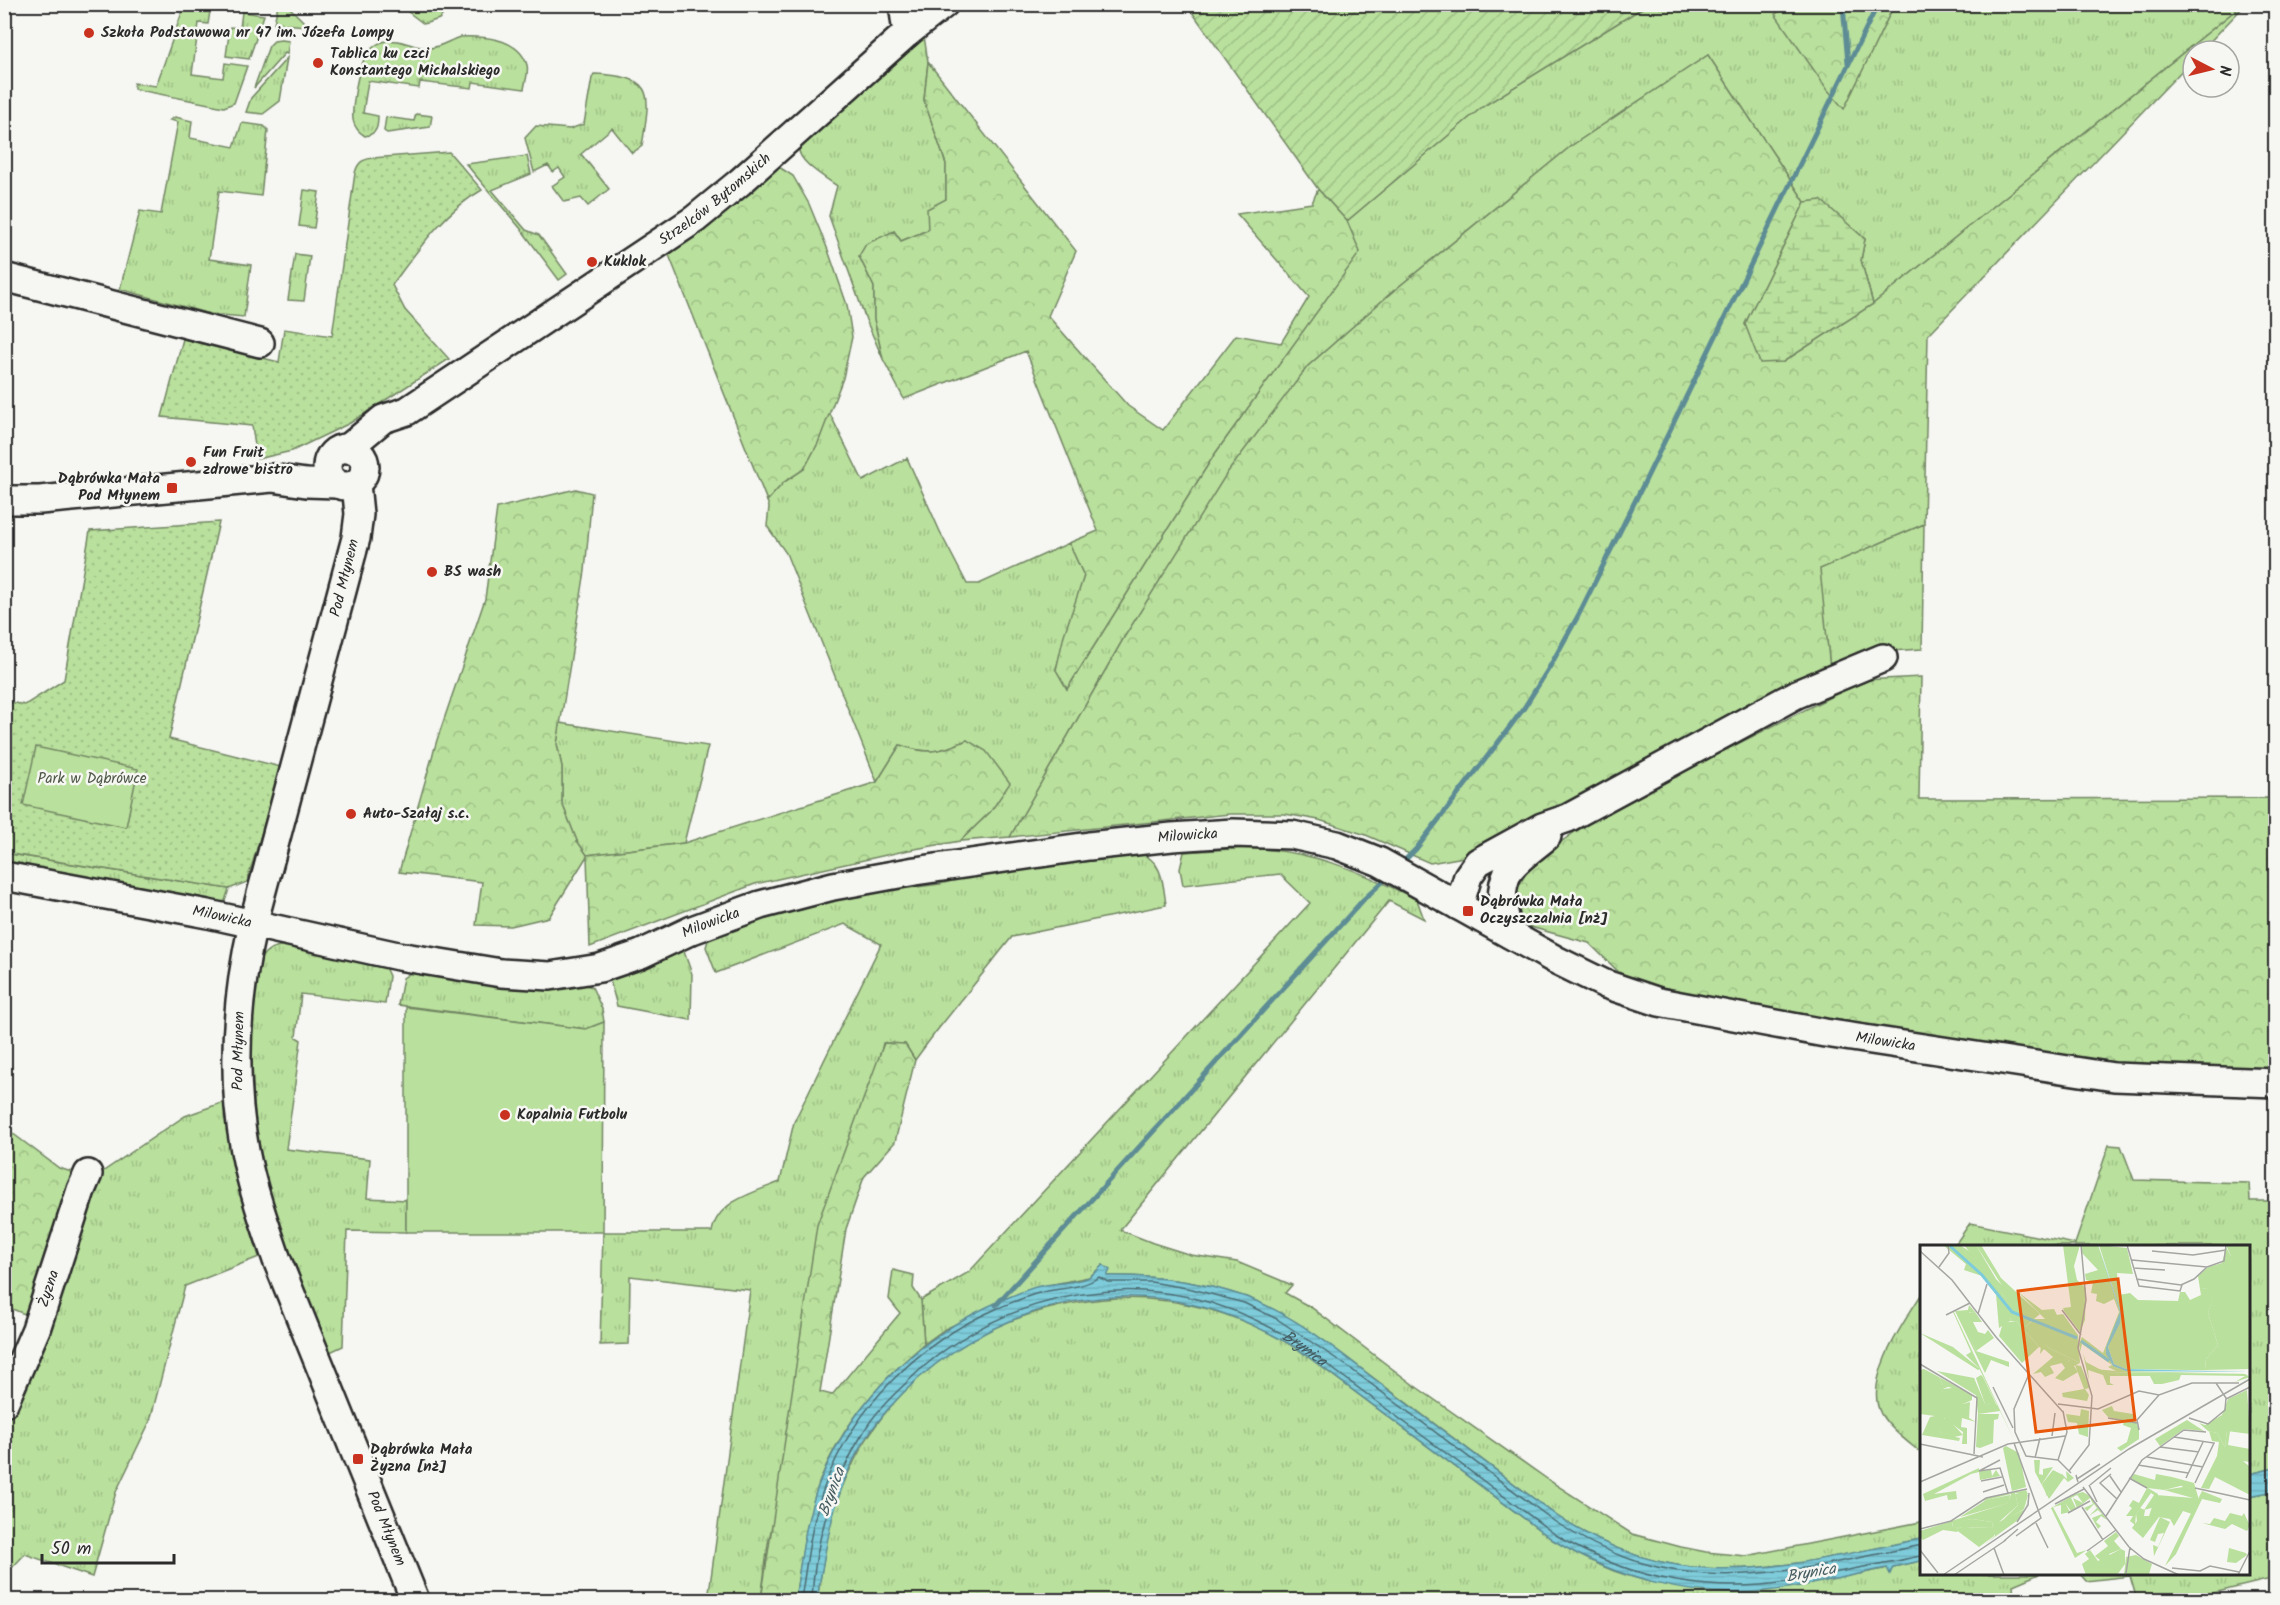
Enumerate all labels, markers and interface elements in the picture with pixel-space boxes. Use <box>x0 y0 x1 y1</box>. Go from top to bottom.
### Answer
place label: Szkoła Podstawowa nr 47 im. Józefa Lompy <box>101 21 394 45</box>
marker: Szkoła Podstawowa nr 47 im. Józefa Lompy <box>82 26 96 40</box>
north arrow <box>2181 39 2241 99</box>
place label: Tablica ku czci Konstantego Michalskiego <box>330 42 500 83</box>
marker: Tablica ku czci Konstantego Michalskiego <box>311 56 325 70</box>
text: N <box>2211 64 2237 77</box>
street label: Strzelców Bytomskich <box>654 147 777 252</box>
place label: Kuklok <box>604 250 647 274</box>
marker: Kuklok <box>585 255 599 269</box>
place label: Fun Fruit zdrowe bistro <box>203 441 293 482</box>
marker: Fun Fruit zdrowe bistro <box>184 455 198 469</box>
place label: Dąbrówka Mała Pod Młynem <box>58 467 160 508</box>
marker: Dąbrówka Mała Pod Młynem <box>165 481 179 495</box>
street label: Pod Młynem <box>324 537 366 619</box>
place label: BS wash <box>444 560 501 584</box>
marker: BS wash <box>425 565 439 579</box>
park label: Park w Dąbrówce <box>37 767 147 791</box>
place label: Auto-Szałaj s.c. <box>363 802 469 826</box>
marker: Auto-Szałaj s.c. <box>344 807 358 821</box>
street label: Milowicka <box>1156 822 1218 851</box>
place label: Dąbrówka Mała Oczyszczalnia [nż] <box>1480 890 1608 931</box>
street label: Milowicka <box>190 899 254 935</box>
street label: Milowicka <box>678 901 743 945</box>
marker: Dąbrówka Mała Oczyszczalnia [nż] <box>1461 904 1475 918</box>
street label: Pod Młynem <box>226 1011 252 1091</box>
street label: Milowicka <box>1854 1026 1917 1059</box>
place label: Kopalnia Futbolu <box>517 1103 628 1127</box>
marker: Kopalnia Futbolu <box>498 1108 512 1122</box>
inset map <box>1920 1245 2250 1575</box>
street label: Żyzna <box>32 1267 66 1310</box>
water label: Brynica <box>1278 1324 1334 1374</box>
place label: Dąbrówka Mała Żyzna [nż] <box>370 1438 473 1479</box>
marker: Dąbrówka Mała Żyzna [nż] <box>351 1452 365 1466</box>
water label: Brynica <box>812 1463 853 1520</box>
street label: Pod Młynem <box>360 1487 412 1570</box>
scale bar <box>42 1527 174 1565</box>
text: 50 m <box>51 1535 91 1564</box>
water label: Brynica <box>1784 1556 1839 1590</box>

